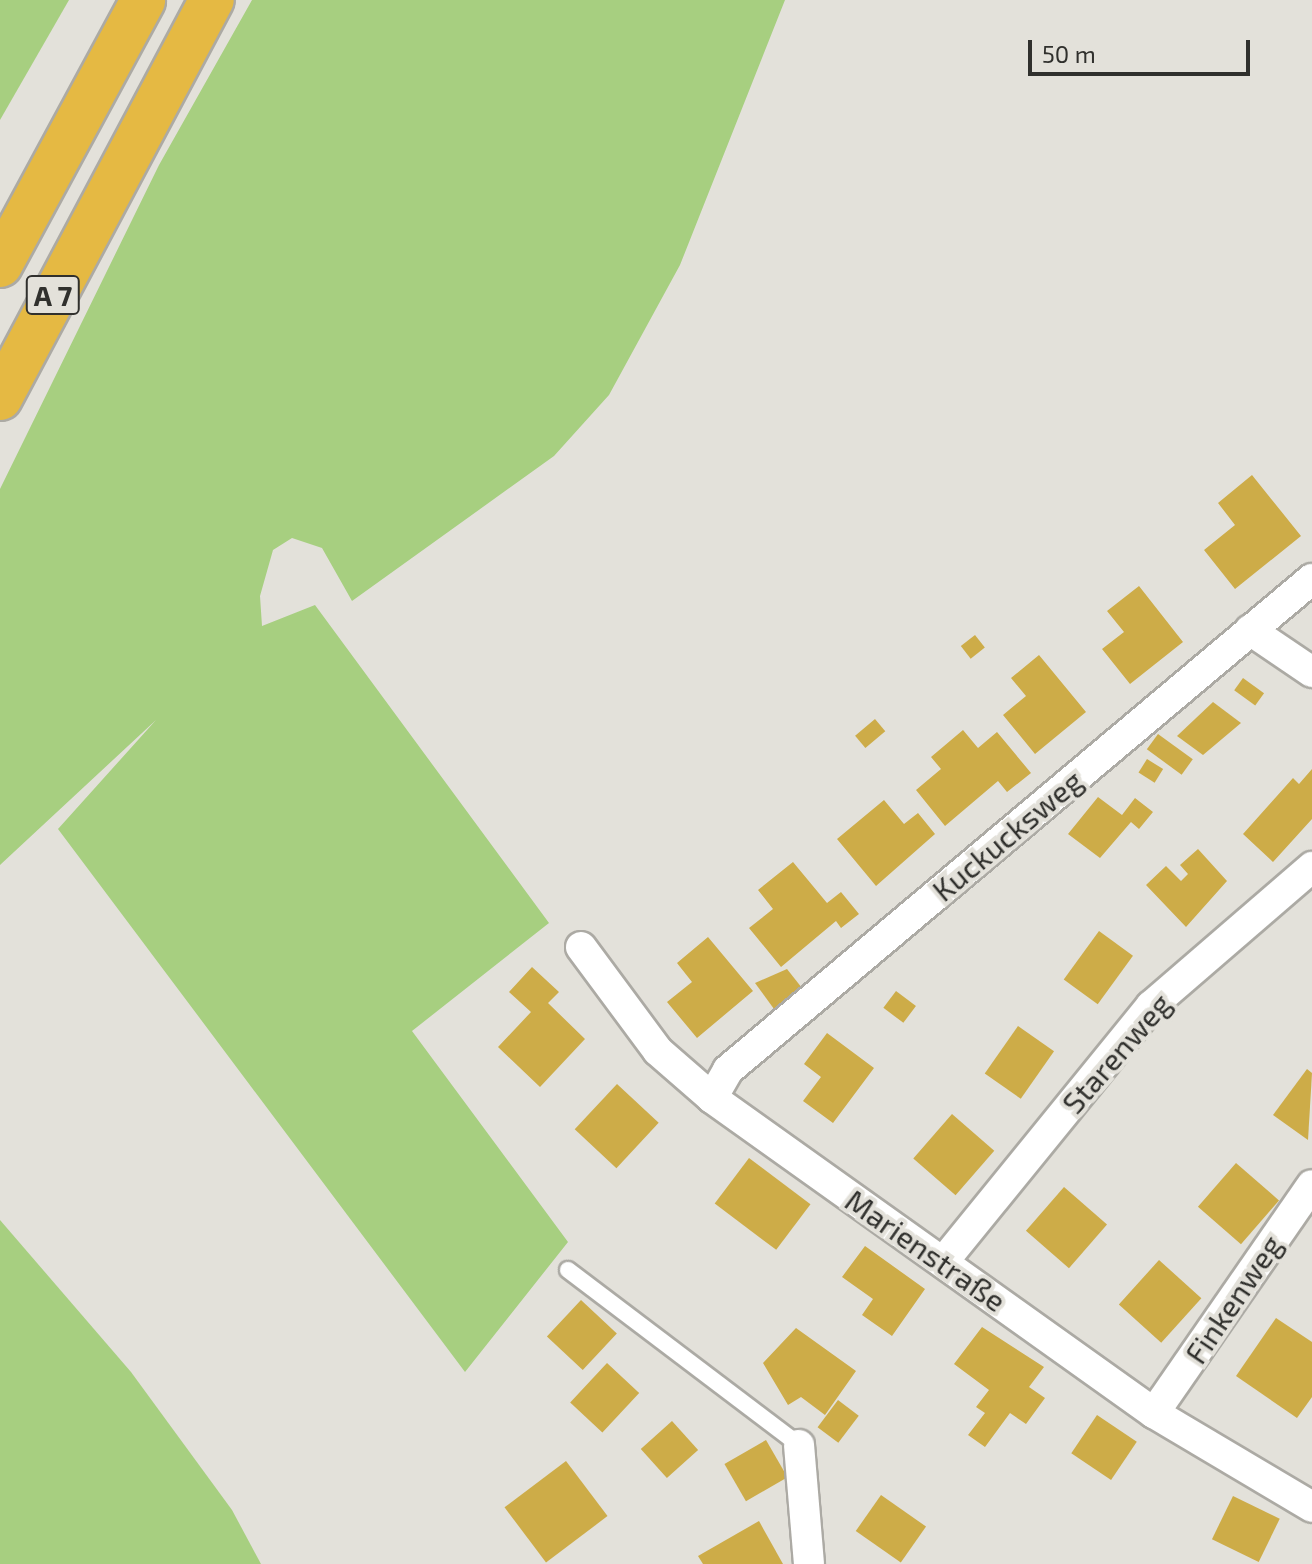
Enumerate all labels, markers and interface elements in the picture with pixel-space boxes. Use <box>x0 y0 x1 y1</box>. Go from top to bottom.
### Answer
scale bar <box>1032 24 1254 74</box>
text: 50 m <box>1042 39 1096 68</box>
road number: A 7 <box>25 271 81 319</box>
street label: Kuckucksweg <box>925 762 1089 908</box>
street label: Starenweg <box>1054 986 1178 1120</box>
street label: Marienstraße <box>839 1182 1013 1318</box>
street label: Finkenweg <box>1177 1228 1289 1370</box>

